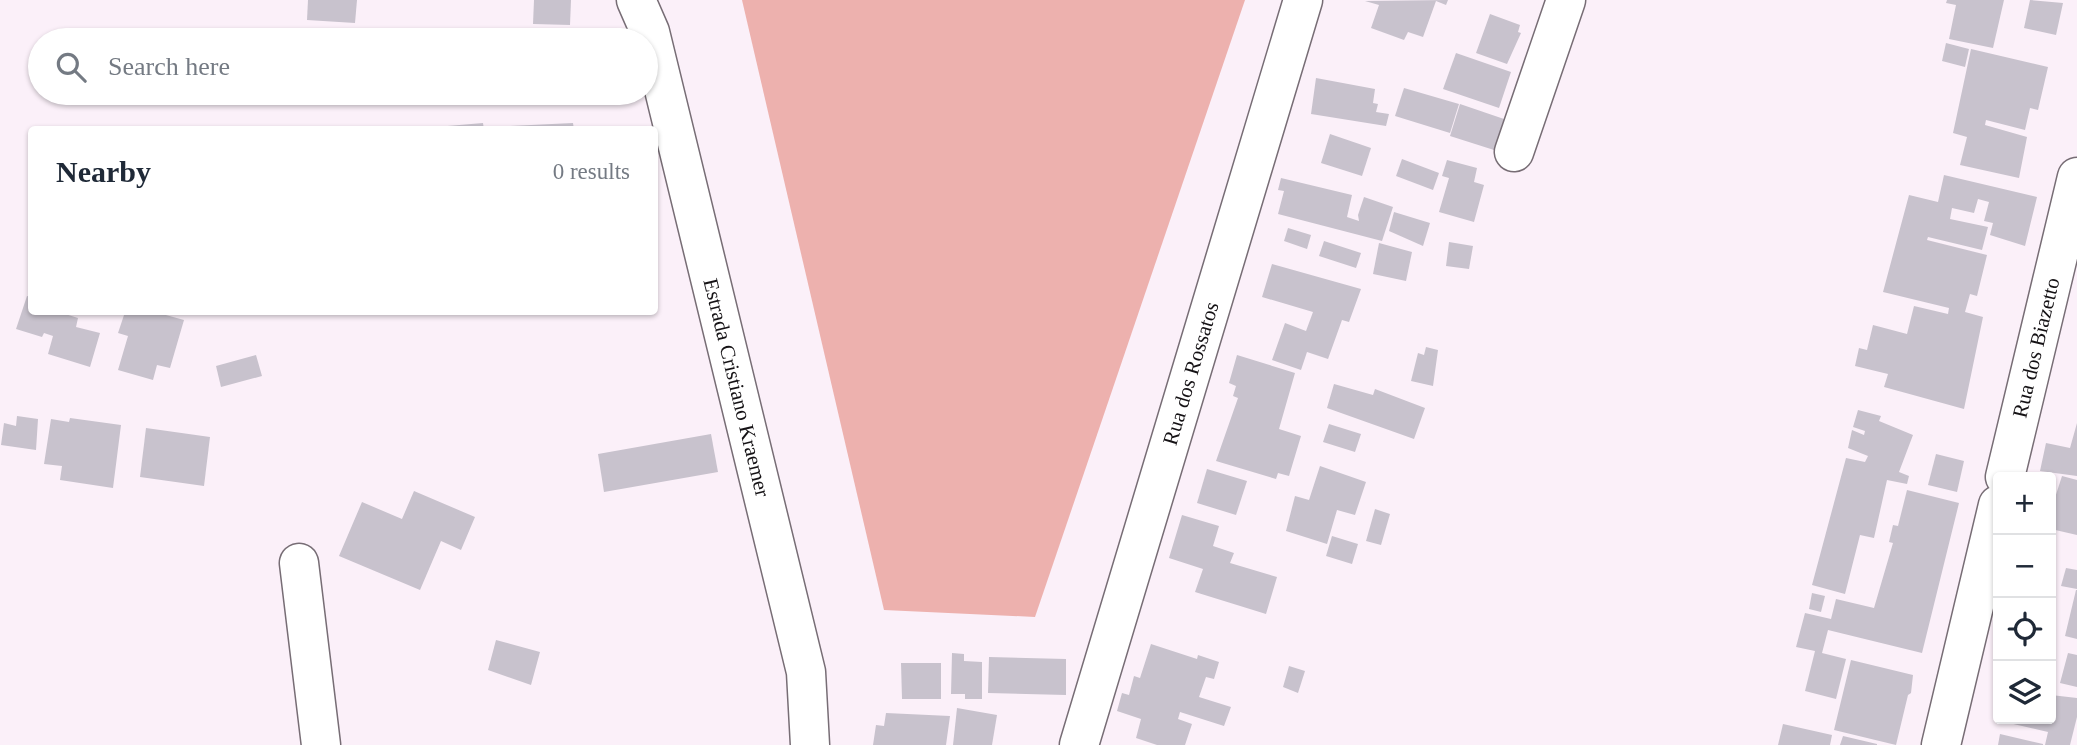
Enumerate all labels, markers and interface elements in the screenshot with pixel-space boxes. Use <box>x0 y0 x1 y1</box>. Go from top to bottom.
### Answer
search box <box>28 28 658 105</box>
icon: search <box>52 48 90 86</box>
text: Search here <box>108 52 230 81</box>
text: Nearby <box>56 155 151 188</box>
text: 0 results <box>553 159 630 184</box>
street label: Rua dos Biazetto <box>2008 275 2064 420</box>
street label: Estrada Cristiano Kraemer <box>699 276 775 499</box>
street label: Rua dos Rossatos <box>1158 299 1224 448</box>
map controls <box>1993 472 2056 724</box>
button: + <box>1993 472 2056 535</box>
button: − <box>1993 535 2056 598</box>
button: locate <box>1993 598 2056 661</box>
button: layers <box>1993 661 2056 724</box>

